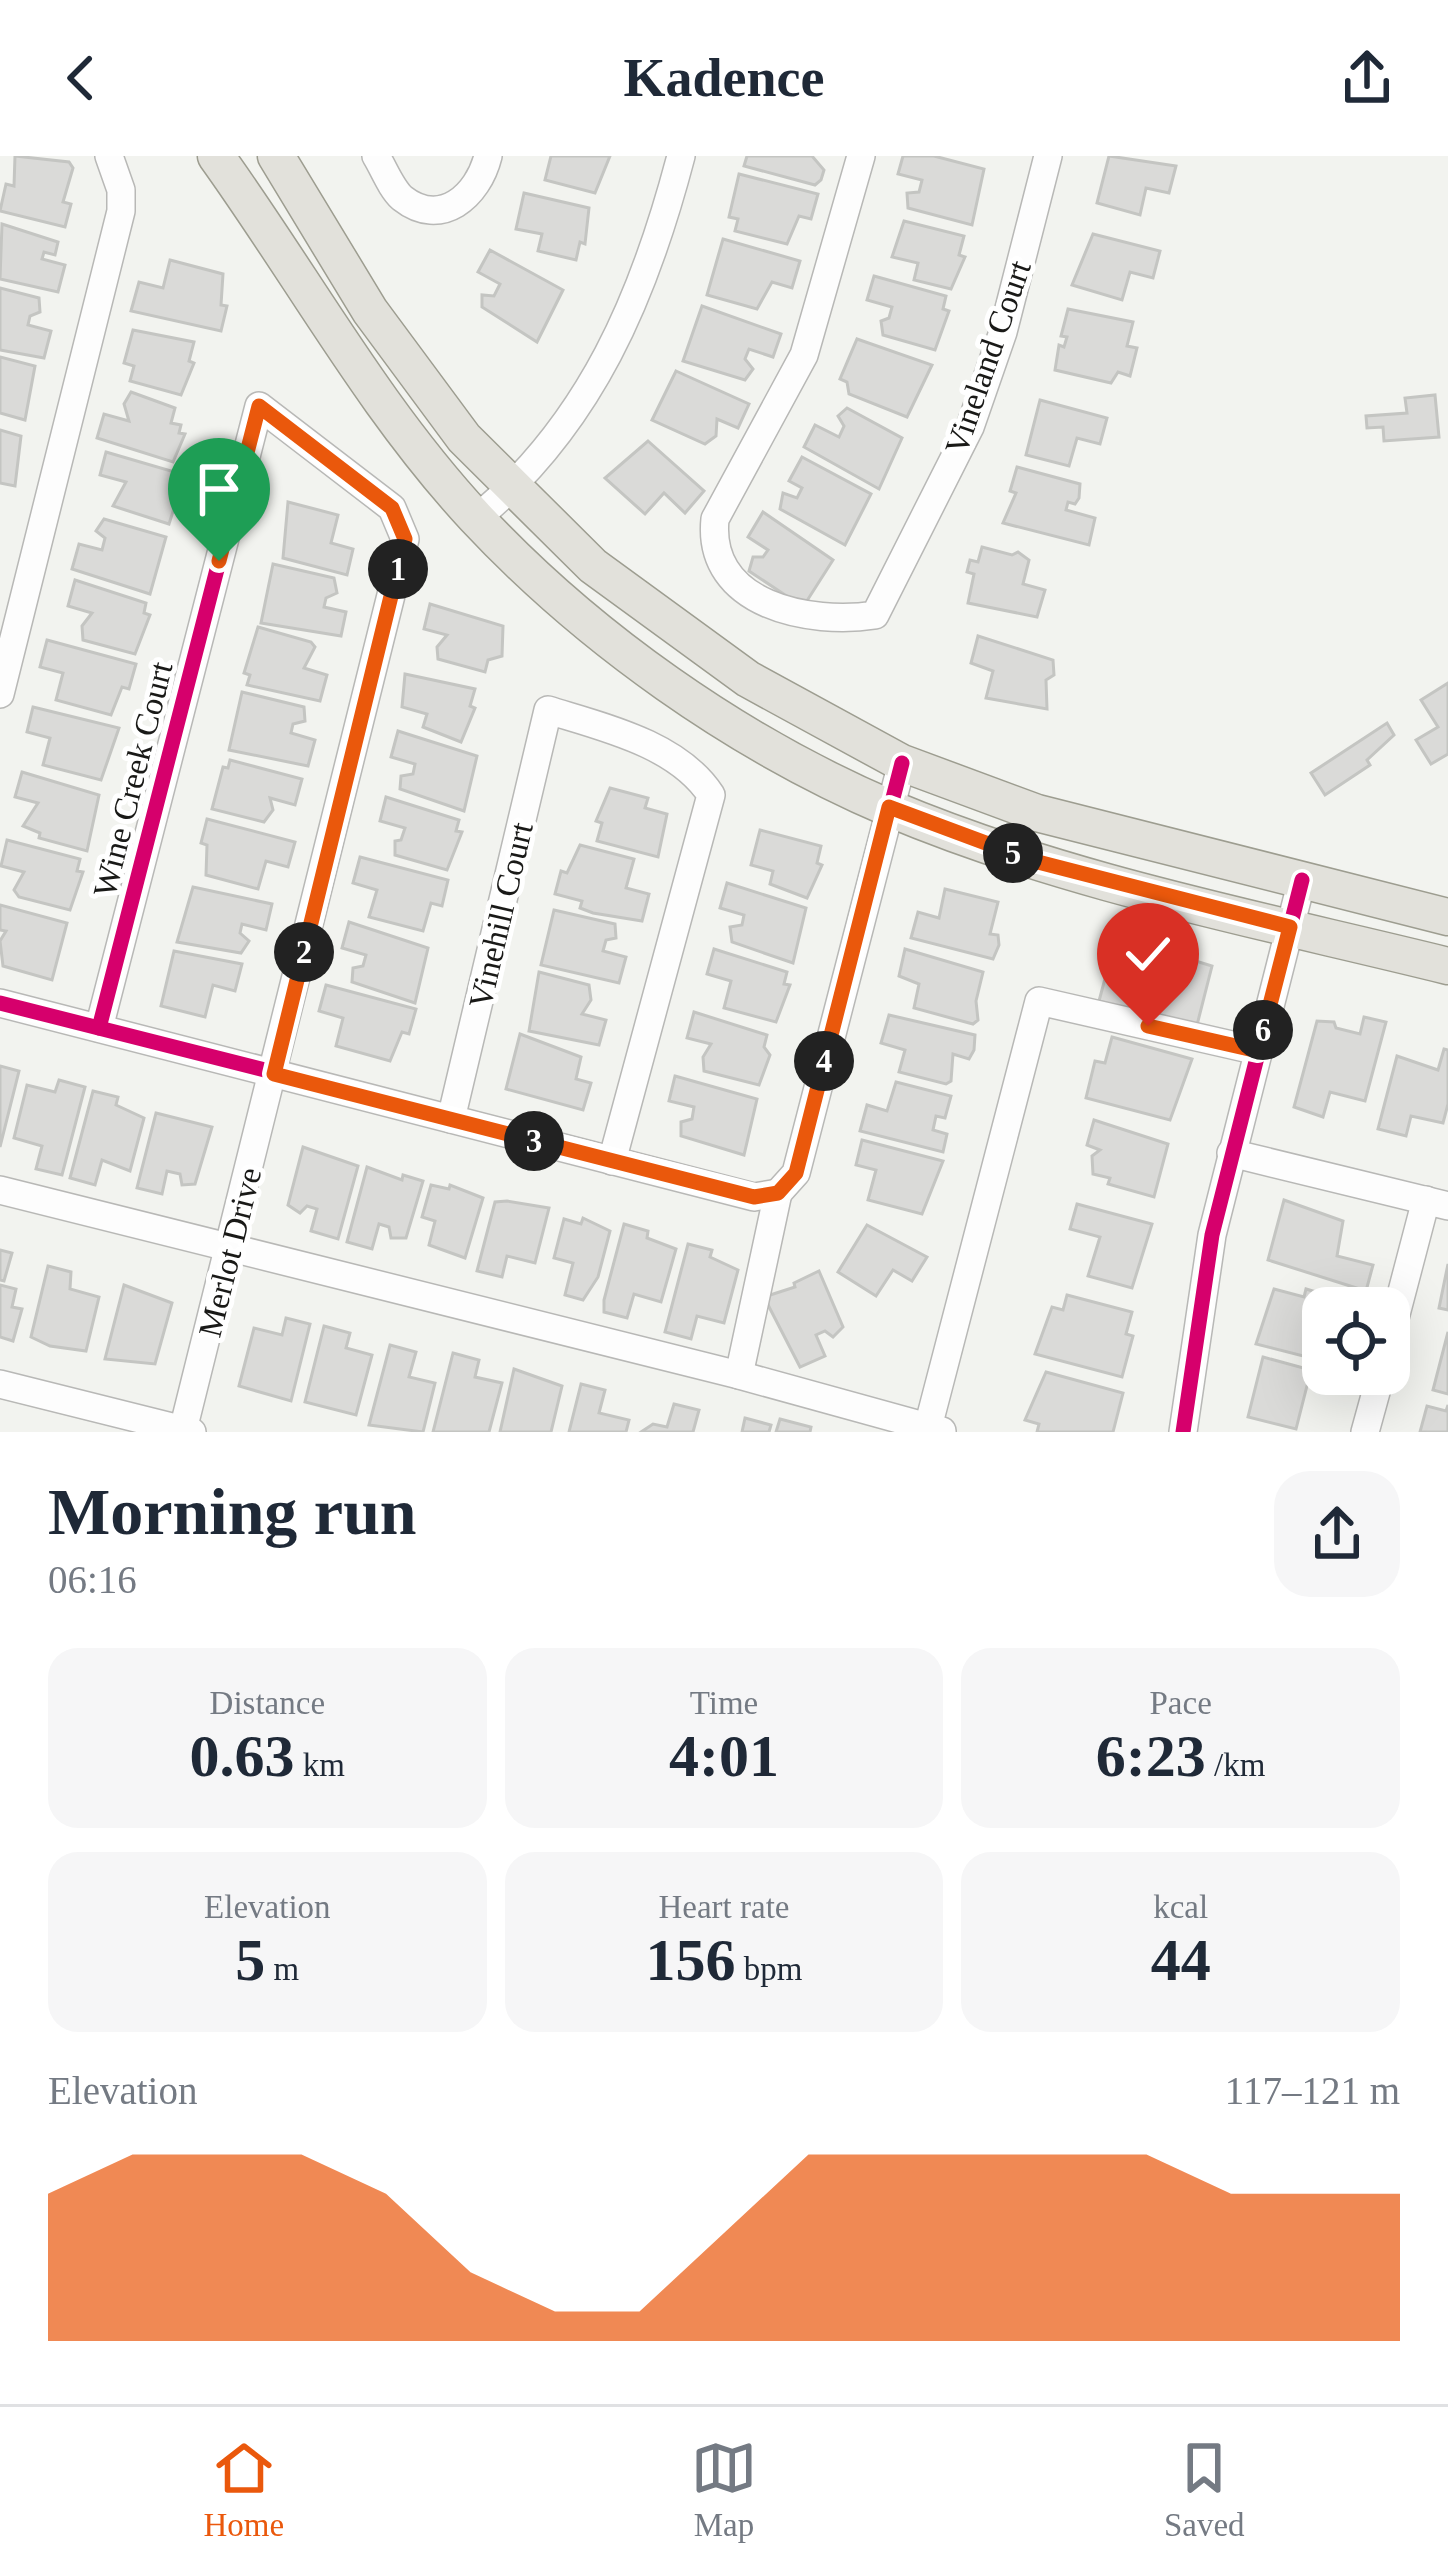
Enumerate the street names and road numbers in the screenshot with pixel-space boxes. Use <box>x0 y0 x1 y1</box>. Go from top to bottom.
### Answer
street label: Vineland Court <box>938 256 1038 459</box>
street label: Wine Creek Court <box>86 658 180 900</box>
street label: Vinehill Court <box>462 819 540 1012</box>
street label: Merlot Drive <box>192 1164 268 1341</box>

